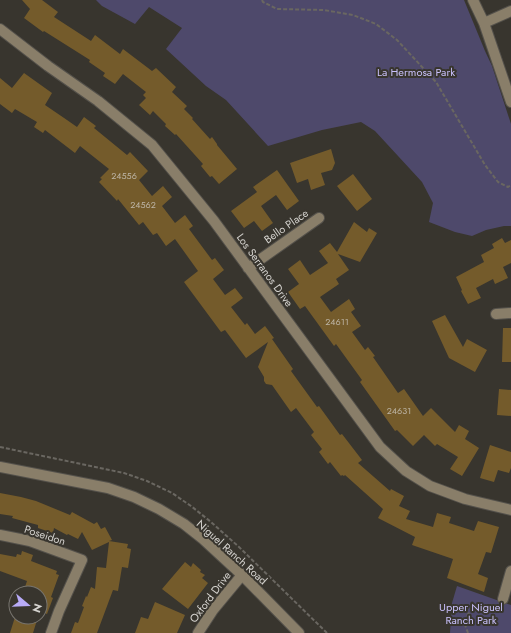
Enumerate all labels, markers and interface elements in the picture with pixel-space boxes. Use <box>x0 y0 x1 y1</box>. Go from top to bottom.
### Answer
park label: La Hermosa Park <box>377 64 455 80</box>
house number: 24556 <box>111 169 137 182</box>
house number: 24562 <box>130 198 156 211</box>
street label: Bello Place <box>261 205 312 247</box>
street label: Los Serranos Drive <box>233 230 297 310</box>
house number: 24611 <box>325 315 349 328</box>
house number: 24631 <box>387 404 411 417</box>
street label: Niguel Ranch Road <box>193 516 271 588</box>
street label: Poseidon <box>22 521 68 549</box>
street label: Oxford Drive <box>185 568 235 626</box>
north arrow <box>8 585 48 625</box>
park label: Upper Niguel Ranch Park <box>439 599 503 628</box>
text: N <box>28 602 46 615</box>

